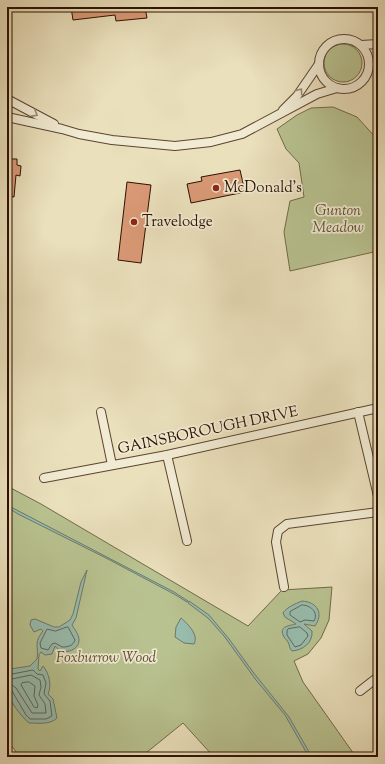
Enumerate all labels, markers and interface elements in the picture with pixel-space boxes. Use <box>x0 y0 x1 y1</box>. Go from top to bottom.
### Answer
one-way arrow <box>295 88 303 95</box>
one-way arrow <box>31 109 38 117</box>
place label: McDonald's <box>224 178 302 199</box>
marker: McDonald's <box>211 183 221 193</box>
park label: Gunton Meadow <box>312 201 364 239</box>
place label: Travelodge <box>142 212 213 233</box>
marker: Travelodge <box>129 217 139 227</box>
street label: GAINSBOROUGH DRIVE <box>116 402 300 460</box>
park label: Foxburrow Wood <box>56 648 157 669</box>

